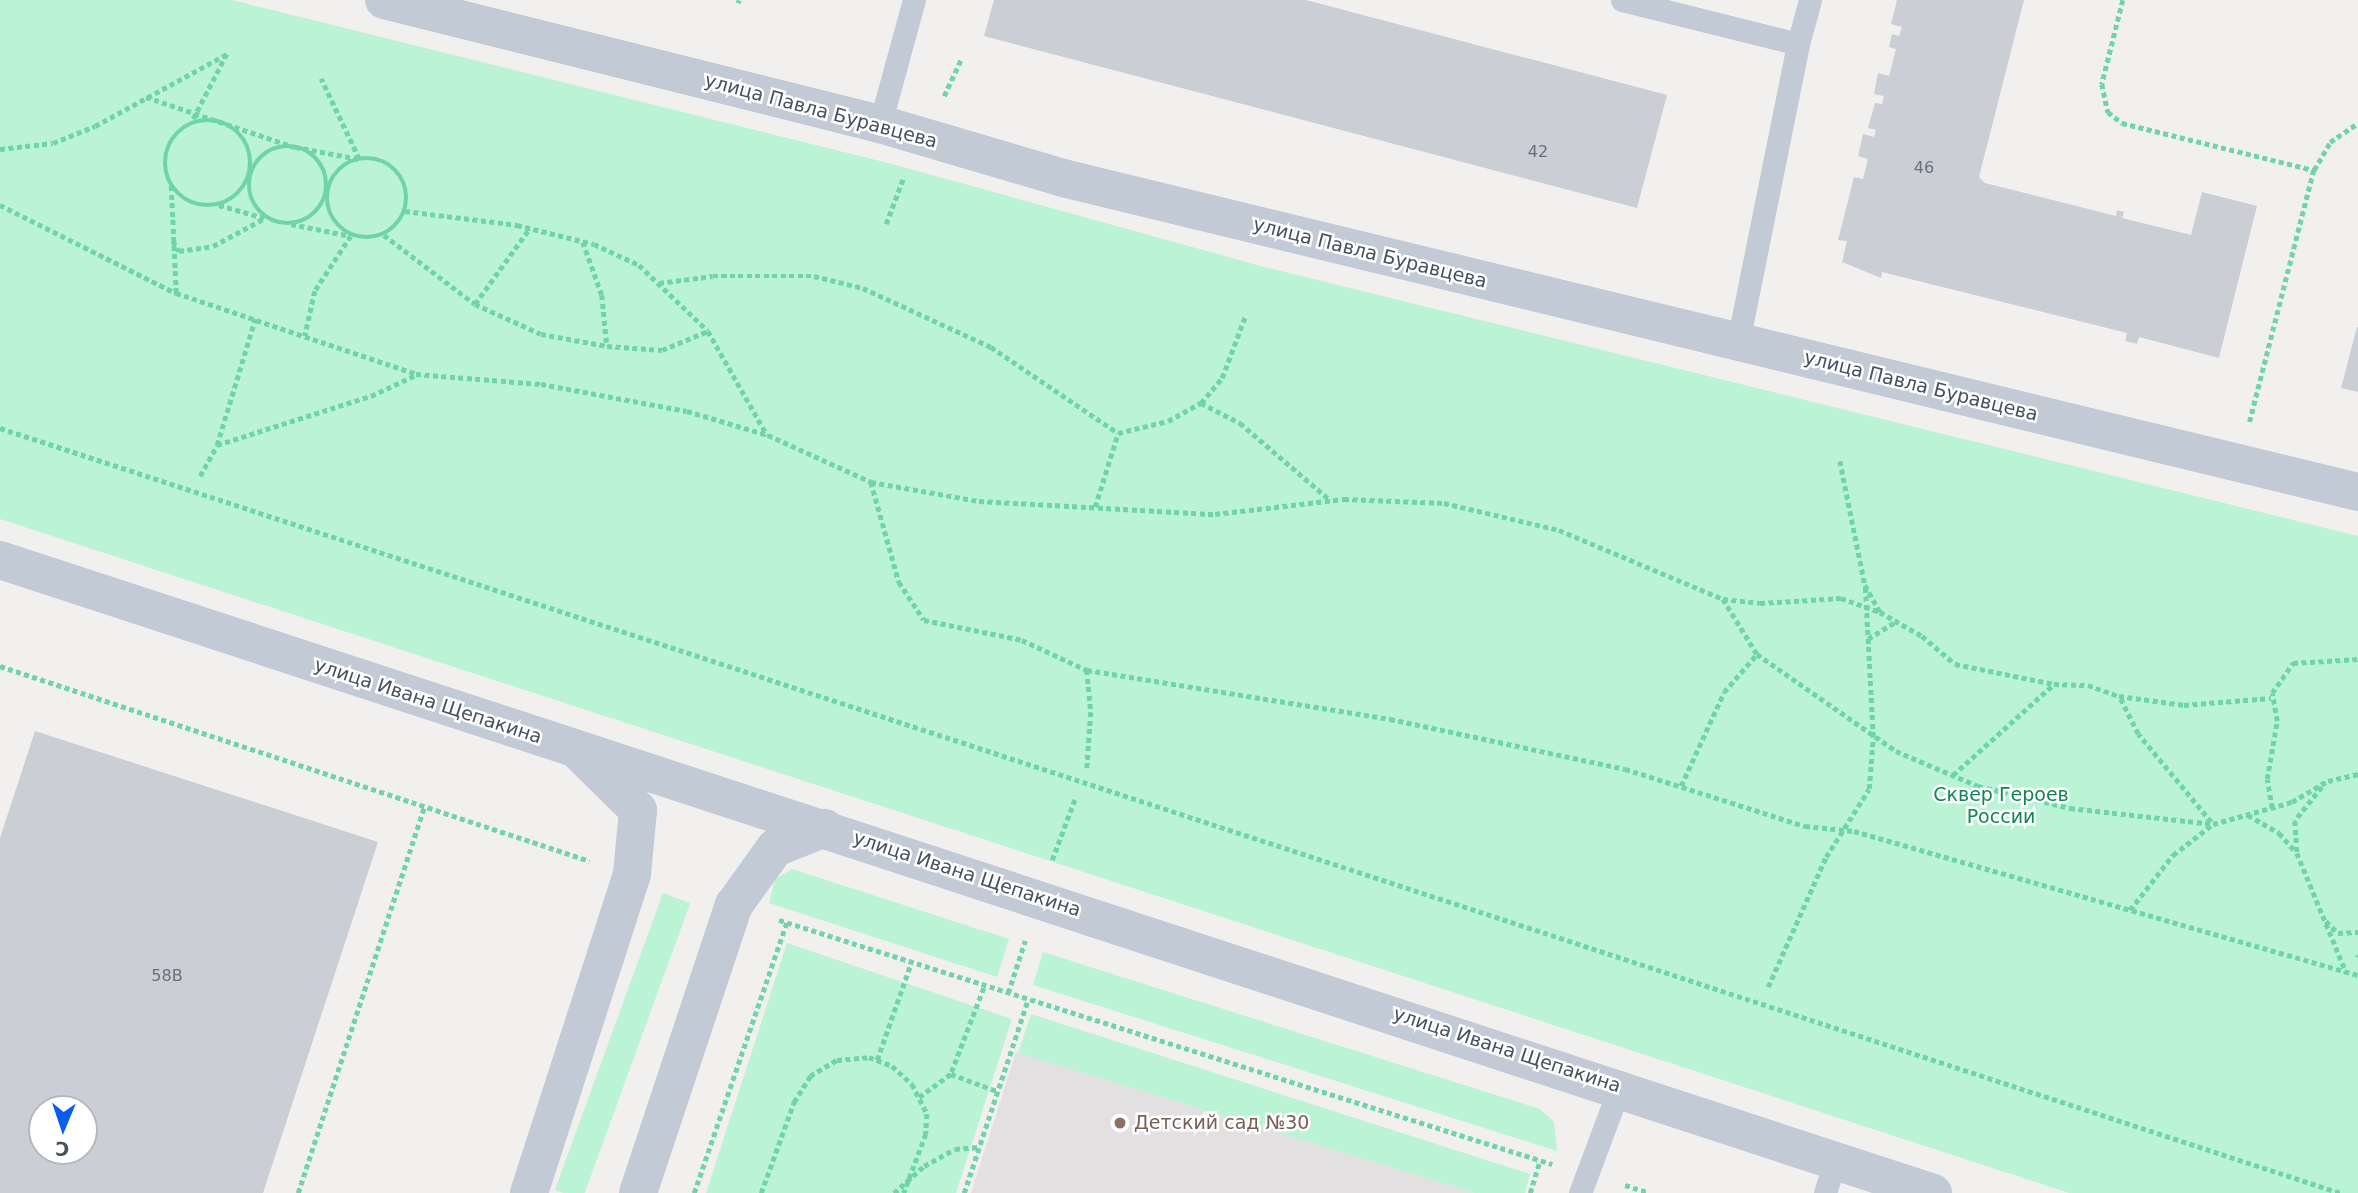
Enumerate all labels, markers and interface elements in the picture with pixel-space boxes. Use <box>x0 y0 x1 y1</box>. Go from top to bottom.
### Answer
street label: улица Павла Буравцева <box>702 69 940 153</box>
house number: 42 <box>1528 142 1548 162</box>
house number: 46 <box>1914 158 1934 178</box>
street label: улица Павла Буравцева <box>1251 213 1489 293</box>
street label: улица Павла Буравцева <box>1802 346 2040 426</box>
street label: улица Ивана Щепакина <box>311 653 545 749</box>
park label: Сквер Героев России <box>1933 784 2069 828</box>
street label: улица Ивана Щепакина <box>850 826 1084 922</box>
house number: 58В <box>151 966 183 986</box>
street label: улица Ивана Щепакина <box>1390 1002 1624 1098</box>
north arrow <box>28 1095 98 1165</box>
place label: Детский сад №30 <box>1134 1112 1309 1134</box>
marker: Детский сад №30 <box>1112 1115 1128 1131</box>
text: С <box>55 1138 70 1160</box>

